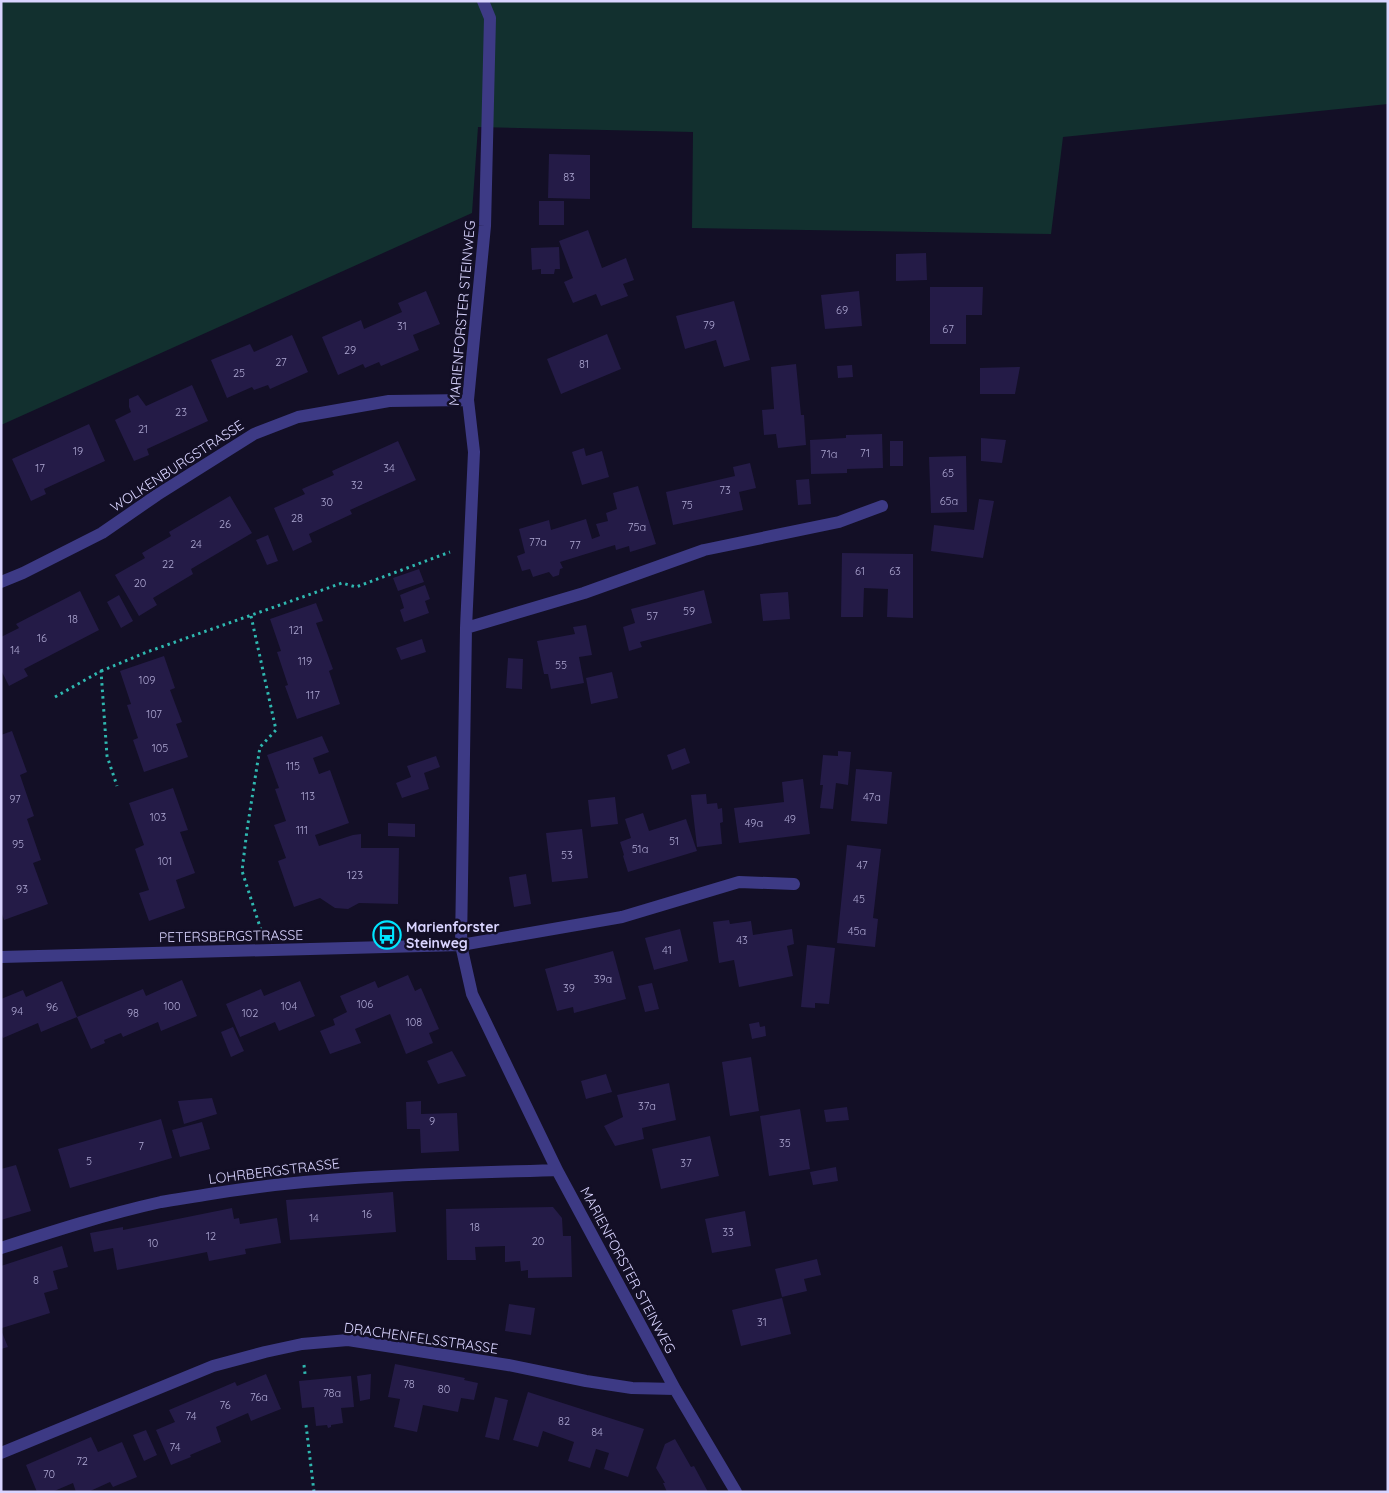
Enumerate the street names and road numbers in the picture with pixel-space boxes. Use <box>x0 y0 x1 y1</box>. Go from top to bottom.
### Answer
street label: MARIENFORSTER STEINWEG <box>445 219 479 407</box>
street label: WOLKENBURGSTRASSE <box>107 416 247 516</box>
street label: PETERSBERGSTRASSE <box>159 926 303 946</box>
street label: LOHRBERGSTRASSE <box>207 1154 341 1188</box>
street label: MARIENFORSTER STEINWEG <box>576 1184 680 1356</box>
street label: DRACHENFELSSTRASSE <box>343 1318 499 1358</box>

